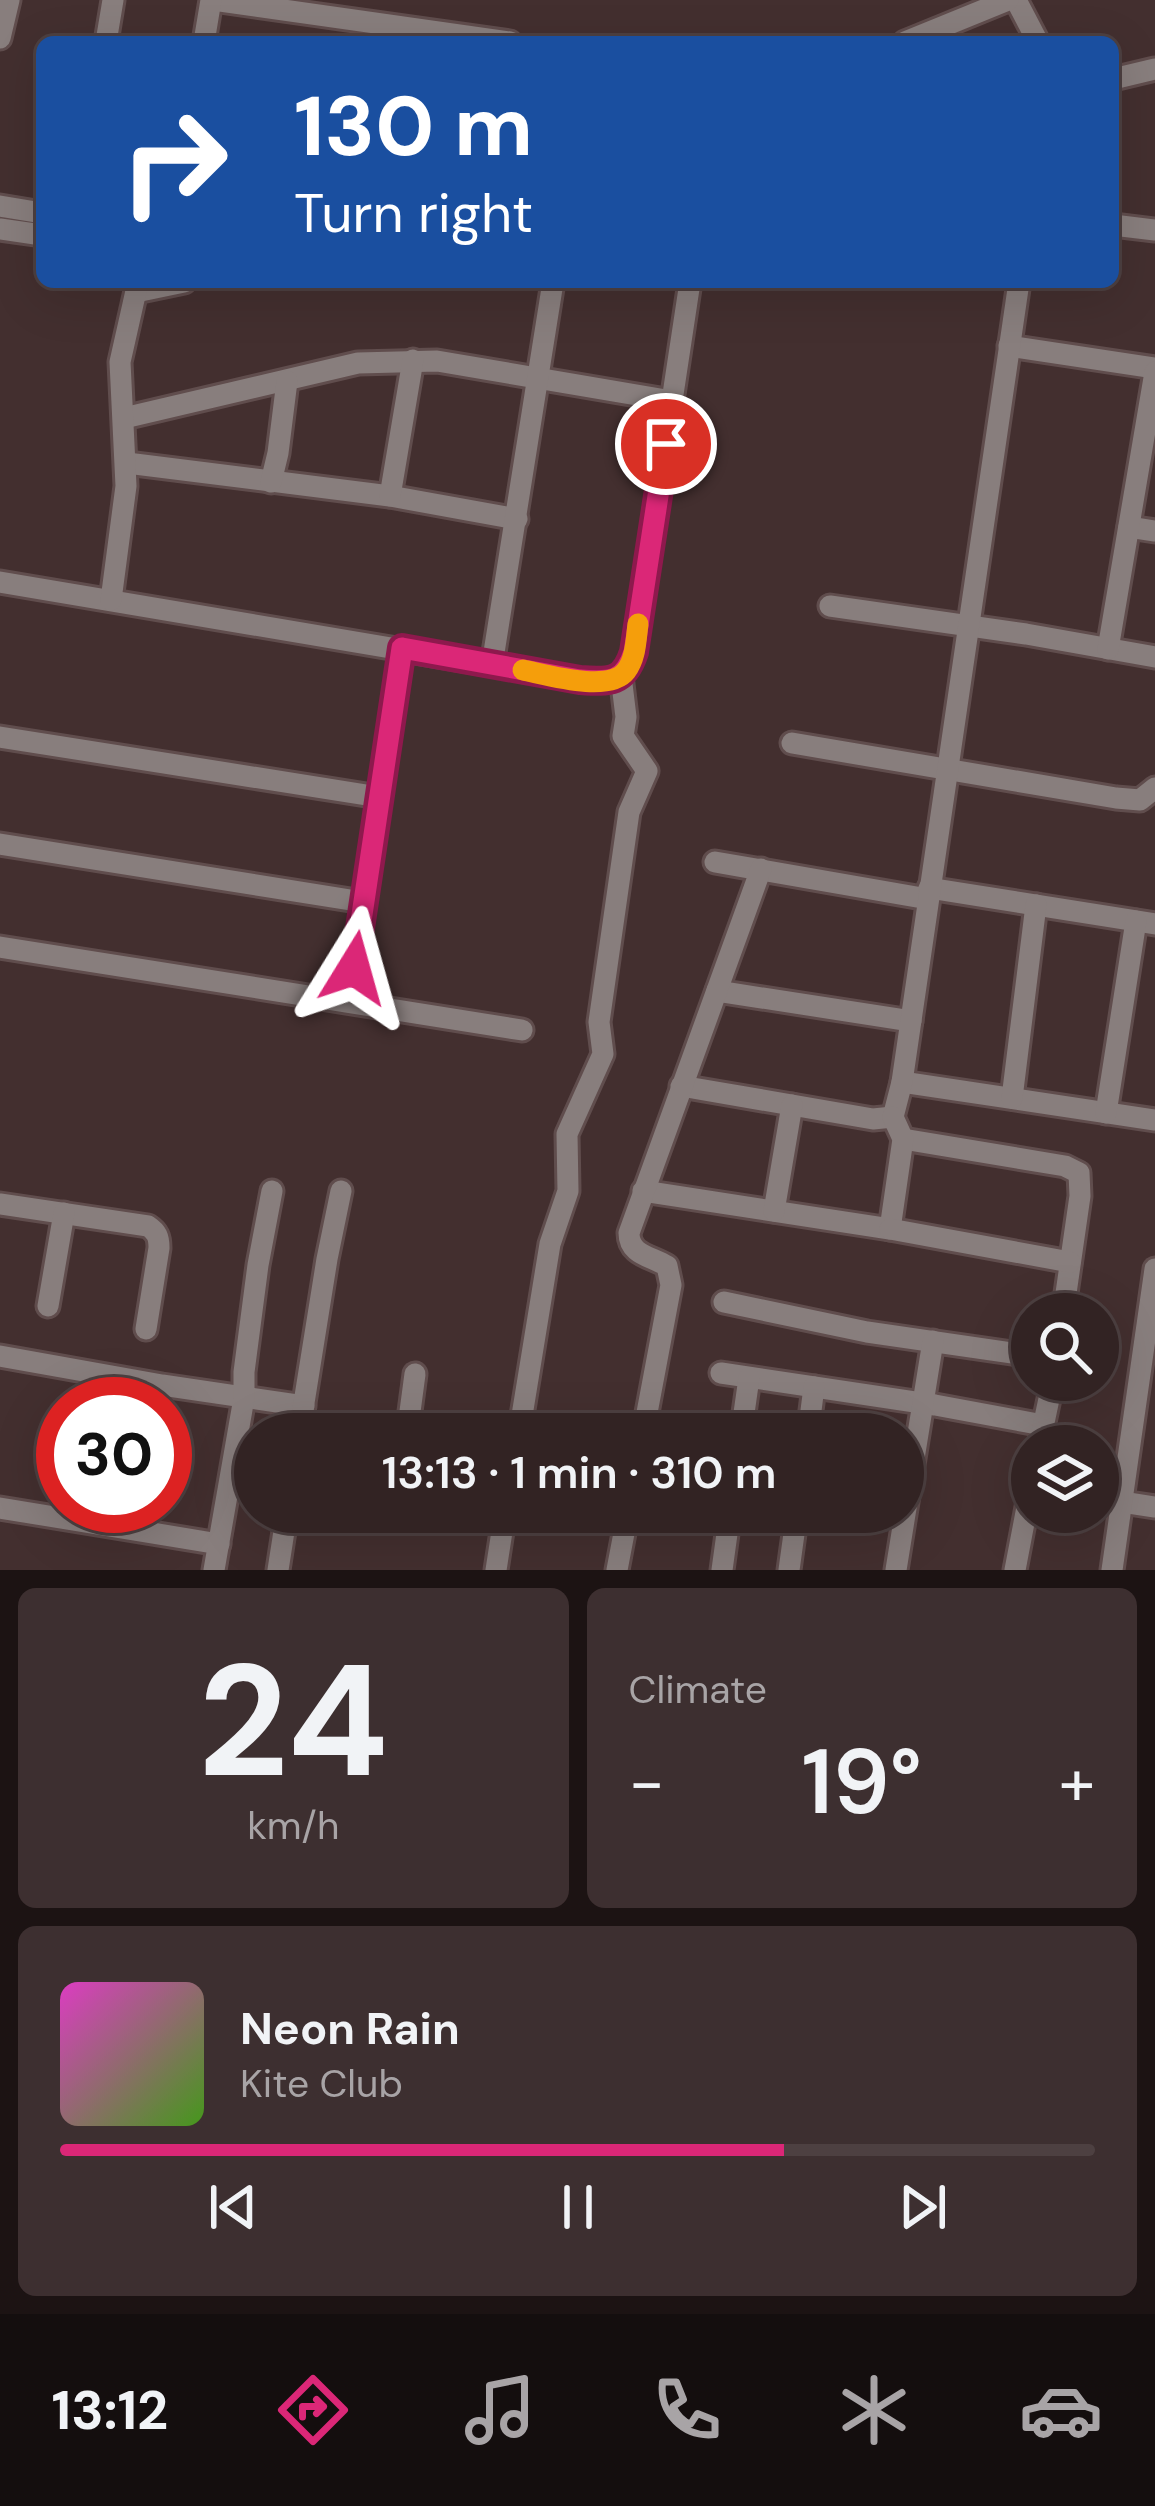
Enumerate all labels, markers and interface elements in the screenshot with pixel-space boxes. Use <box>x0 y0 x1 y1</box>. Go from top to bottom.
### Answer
text: 130 m <box>294 72 533 181</box>
icon: right <box>96 84 252 240</box>
text: Turn right <box>294 178 533 249</box>
pin <box>615 393 717 495</box>
icon: arrive <box>633 411 699 477</box>
position arrow <box>291 905 417 1031</box>
map controls <box>1011 1293 1119 1533</box>
button: search <box>1011 1293 1119 1401</box>
speed limit sign: 30 <box>36 1377 192 1533</box>
button: layers <box>1011 1425 1119 1533</box>
text: 13:13 · 1 min · 310 m <box>382 1443 776 1502</box>
text: 24 <box>198 1620 388 1823</box>
text: Climate <box>629 1664 767 1715</box>
text: 19° <box>802 1724 922 1841</box>
text: − <box>629 1740 665 1825</box>
text: + <box>1059 1740 1095 1825</box>
text: km/h <box>247 1800 339 1851</box>
text: Neon Rain <box>240 1999 460 2058</box>
text: Kite Club <box>240 2058 403 2109</box>
icon: previous <box>200 2174 266 2240</box>
icon: pause <box>545 2174 611 2240</box>
icon: next <box>890 2174 956 2240</box>
icon: directions <box>271 2368 355 2452</box>
icon: music <box>458 2368 542 2452</box>
icon: phone <box>645 2368 729 2452</box>
icon: climate <box>832 2368 916 2452</box>
icon: car <box>1019 2368 1103 2452</box>
text: 13:12 <box>52 2375 168 2446</box>

